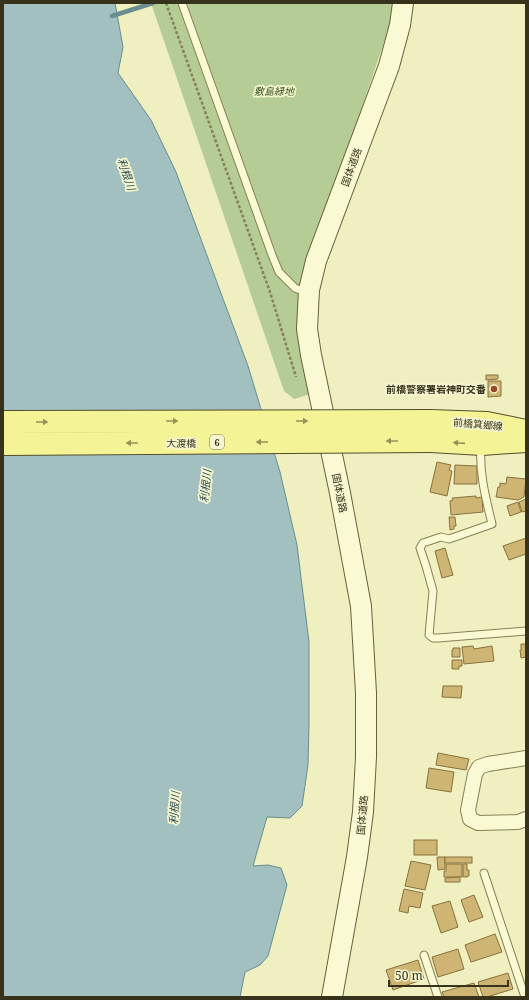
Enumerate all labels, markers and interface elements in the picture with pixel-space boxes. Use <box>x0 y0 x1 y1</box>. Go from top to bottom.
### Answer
park label: 敷島緑地 <box>254 84 295 98</box>
street label: 国体道路 <box>338 146 364 188</box>
water label: 利根川 <box>115 156 140 193</box>
place label: 前橋警察署岩神町交番 <box>386 382 486 396</box>
marker: 前橋警察署岩神町交番 <box>489 384 499 394</box>
street label: 前橋箕郷線 <box>452 415 504 433</box>
one-way arrow <box>166 418 179 424</box>
one-way arrow <box>296 418 309 424</box>
one-way arrow <box>36 419 49 425</box>
road number: 6 <box>210 435 224 449</box>
street label: 大渡橋 <box>166 436 196 450</box>
one-way arrow <box>385 438 398 444</box>
one-way arrow <box>255 439 268 445</box>
one-way arrow <box>453 439 465 446</box>
one-way arrow <box>125 440 138 446</box>
water label: 利根川 <box>196 468 214 503</box>
street label: 国体道路 <box>329 472 351 514</box>
water label: 利根川 <box>165 790 183 825</box>
street label: 国体道路 <box>353 794 371 836</box>
scale bar <box>389 962 508 988</box>
text: 50 m <box>395 967 423 984</box>

